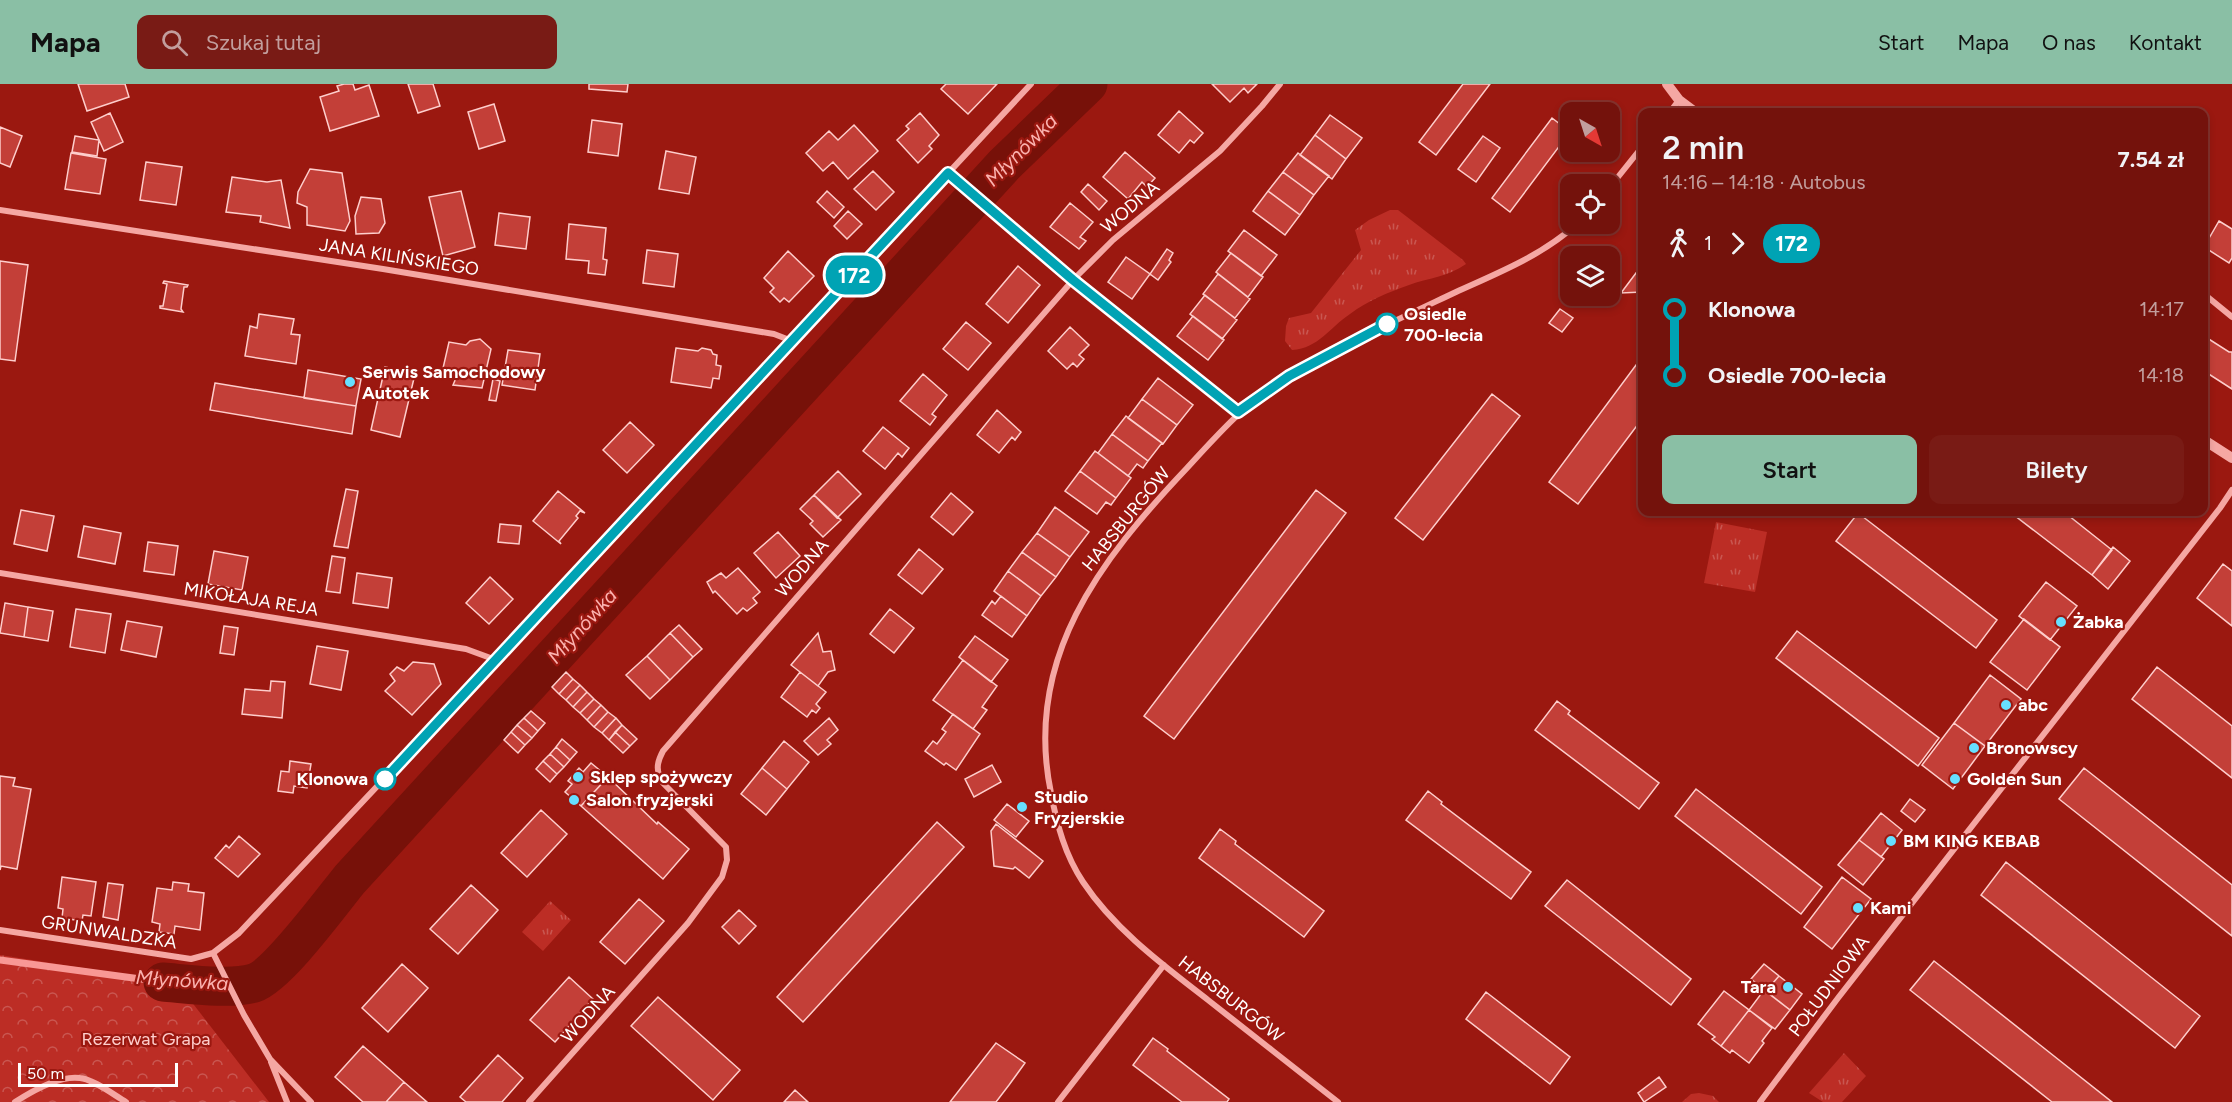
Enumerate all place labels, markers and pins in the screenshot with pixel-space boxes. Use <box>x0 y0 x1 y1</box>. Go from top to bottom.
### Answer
place label: Osiedle 700-lecia <box>1404 303 1483 346</box>
marker: Osiedle 700-lecia <box>1376 313 1398 335</box>
place label: Serwis Samochodowy Autotek <box>362 361 546 404</box>
marker: Serwis Samochodowy Autotek <box>343 375 357 389</box>
place label: Żabka <box>2073 611 2124 633</box>
marker: Żabka <box>2054 615 2068 629</box>
place label: abc <box>2018 694 2048 716</box>
marker: abc <box>1999 698 2013 712</box>
place label: Bronowscy <box>1986 737 2078 759</box>
marker: Bronowscy <box>1967 741 1981 755</box>
place label: Sklep spożywczy <box>590 766 733 788</box>
place label: Klonowa <box>297 768 368 790</box>
marker: Klonowa <box>374 768 396 790</box>
place label: Golden Sun <box>1967 768 2062 790</box>
marker: Sklep spożywczy <box>571 770 585 784</box>
marker: Golden Sun <box>1948 772 1962 786</box>
place label: Studio Fryzjerskie <box>1034 786 1124 829</box>
place label: Salon fryzjerski <box>586 789 714 811</box>
marker: Salon fryzjerski <box>567 793 581 807</box>
marker: Studio Fryzjerskie <box>1015 800 1029 814</box>
place label: BM KING KEBAB <box>1903 830 2040 852</box>
marker: BM KING KEBAB <box>1884 834 1898 848</box>
place label: Kami <box>1870 897 1911 919</box>
marker: Kami <box>1851 901 1865 915</box>
place label: Tara <box>1741 976 1776 998</box>
marker: Tara <box>1781 980 1795 994</box>

